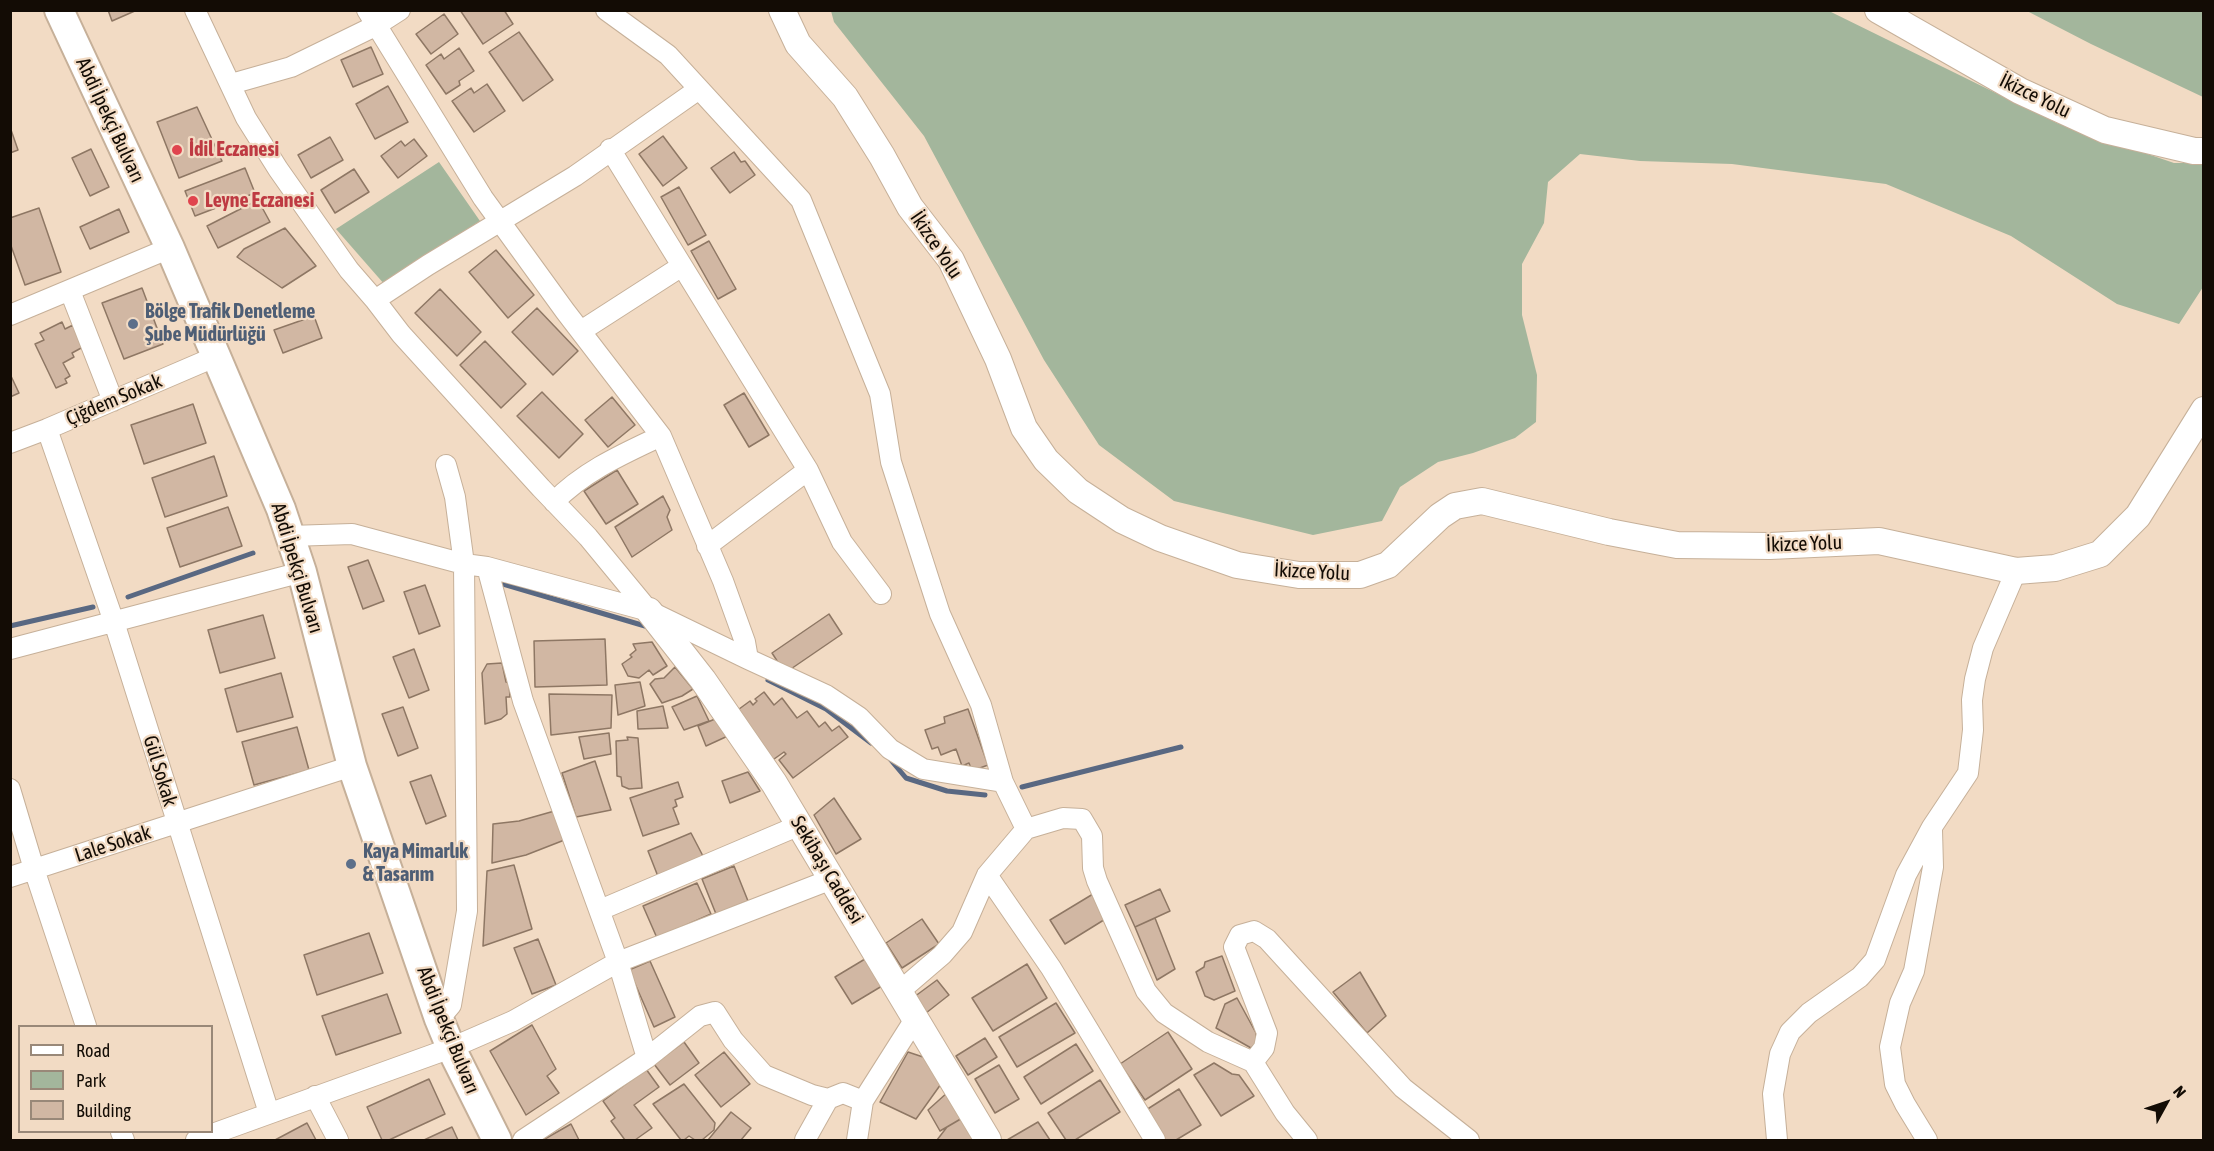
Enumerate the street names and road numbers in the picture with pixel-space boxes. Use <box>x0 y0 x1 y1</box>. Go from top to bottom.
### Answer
street label: Abdi İpekçi Bulvarı <box>71 54 149 186</box>
street label: İkizce Yolu <box>1996 69 2074 123</box>
street label: İkizce Yolu <box>905 207 967 283</box>
street label: Çiğdem Sokak <box>62 369 166 431</box>
street label: Abdi İpekçi Bulvarı <box>266 500 328 636</box>
street label: İkizce Yolu <box>1766 531 1842 557</box>
street label: İkizce Yolu <box>1273 558 1351 586</box>
street label: Gül Sokak <box>138 733 182 809</box>
street label: Sekibaşı Caddesi <box>785 812 869 928</box>
street label: Lale Sokak <box>72 820 154 868</box>
street label: Abdi İpekçi Bulvarı <box>412 963 484 1097</box>

